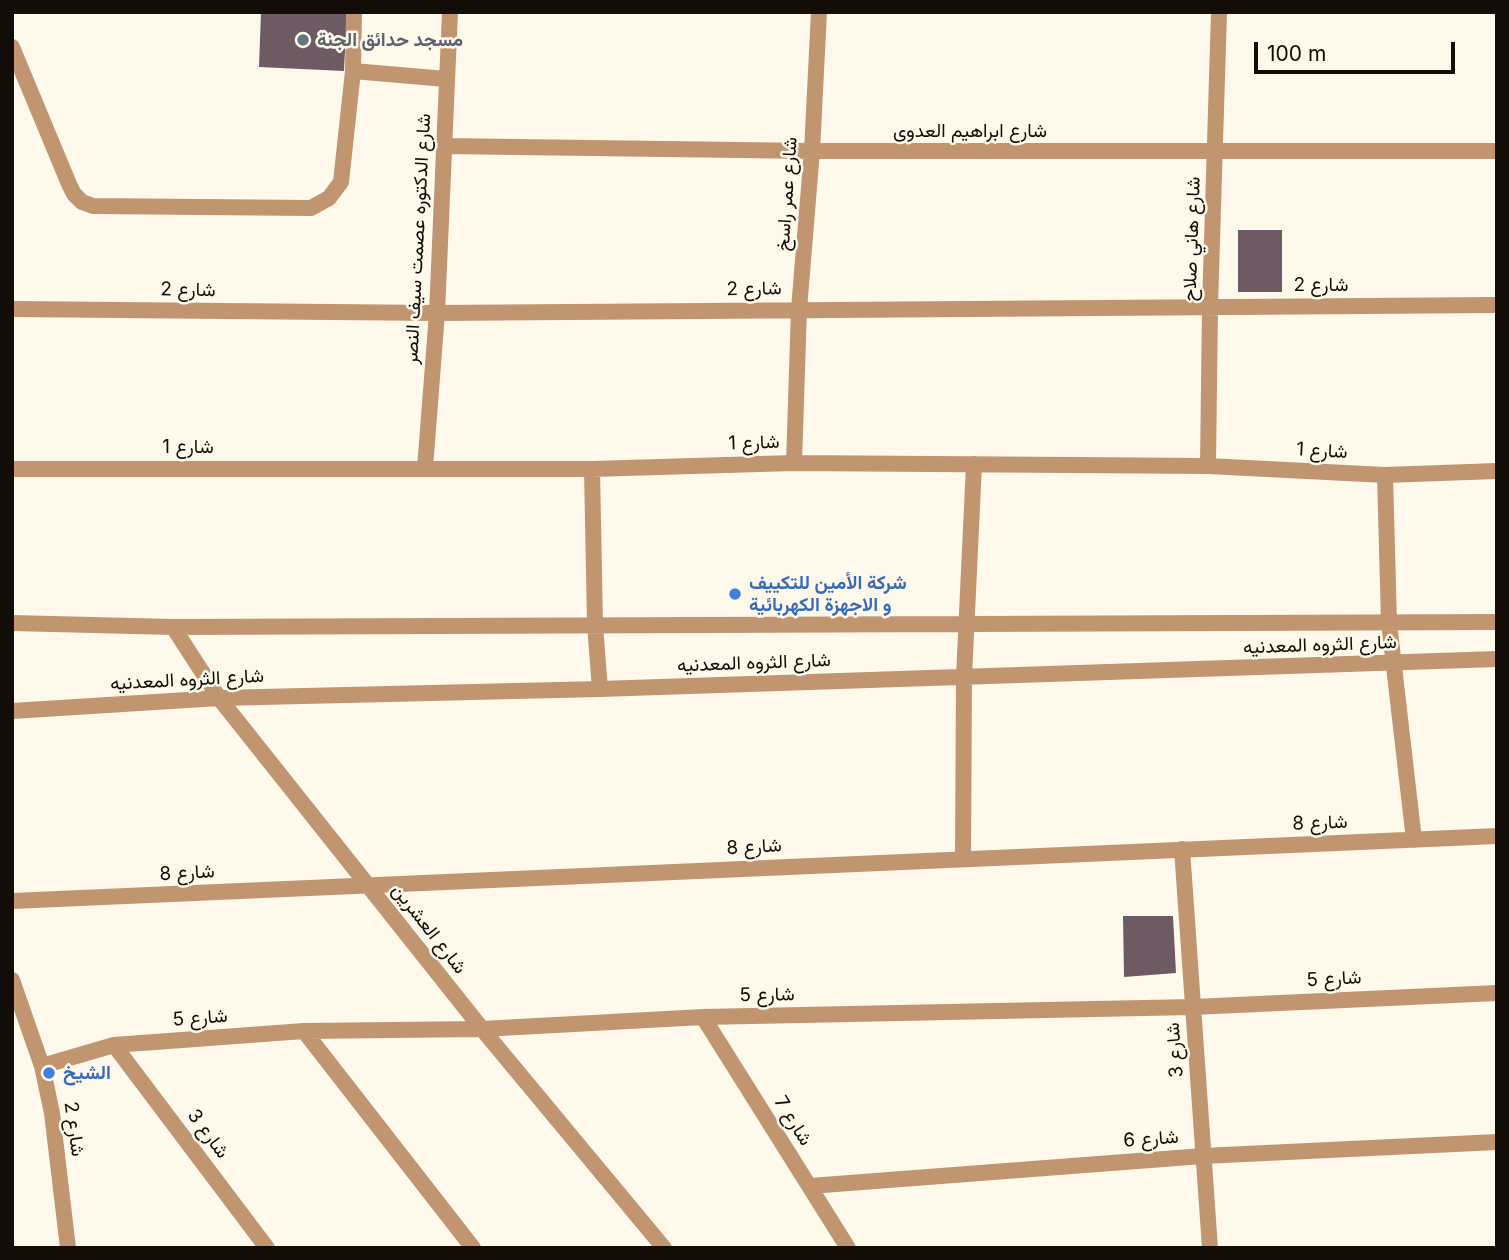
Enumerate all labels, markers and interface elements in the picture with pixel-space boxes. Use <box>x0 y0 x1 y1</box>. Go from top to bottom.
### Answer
scale bar <box>1257 28 1458 72</box>
place label: مسجد حدائق الجنة <box>317 29 463 51</box>
marker: مسجد حدائق الجنة <box>295 32 311 48</box>
text: 100 m <box>1267 41 1326 66</box>
street label: شارع الدكتوره عصمت سيف النصر <box>400 113 436 365</box>
street label: شارع ابراهيم العدوى <box>893 120 1047 142</box>
street label: شارع عمر راسخ <box>772 136 802 252</box>
street label: شارع هاني صلاح <box>1178 176 1206 302</box>
street label: شارع 2 <box>1293 274 1349 296</box>
street label: شارع 2 <box>726 277 782 301</box>
street label: شارع 2 <box>160 278 216 302</box>
street label: شارع 1 <box>728 431 780 455</box>
street label: شارع 1 <box>162 436 214 458</box>
street label: شارع 1 <box>1296 438 1348 464</box>
place label: شركة الأمين للتكييف و الاجهزة الكهربائية <box>749 572 907 616</box>
marker: شركة الأمين للتكييف و الاجهزة الكهربائية <box>727 586 743 602</box>
street label: شارع الثروه المعدنيه <box>1243 631 1397 659</box>
street label: شارع الثروه المعدنيه <box>677 649 831 677</box>
street label: شارع الثروه المعدنيه <box>110 665 264 695</box>
street label: شارع 8 <box>1292 811 1348 835</box>
street label: شارع 8 <box>726 834 782 860</box>
street label: شارع 8 <box>159 860 215 886</box>
street label: شارع العشرين <box>387 879 471 979</box>
street label: شارع 5 <box>1306 966 1362 992</box>
street label: شارع 5 <box>739 983 795 1007</box>
street label: شارع 5 <box>172 1005 228 1031</box>
street label: شارع 3 <box>1162 1022 1188 1078</box>
place label: الشيخ <box>63 1062 111 1084</box>
marker: الشيخ <box>41 1065 57 1081</box>
street label: شارع 7 <box>769 1092 817 1150</box>
street label: شارع 2 <box>59 1100 89 1158</box>
street label: شارع 3 <box>182 1105 234 1163</box>
street label: شارع 6 <box>1123 1126 1179 1152</box>

